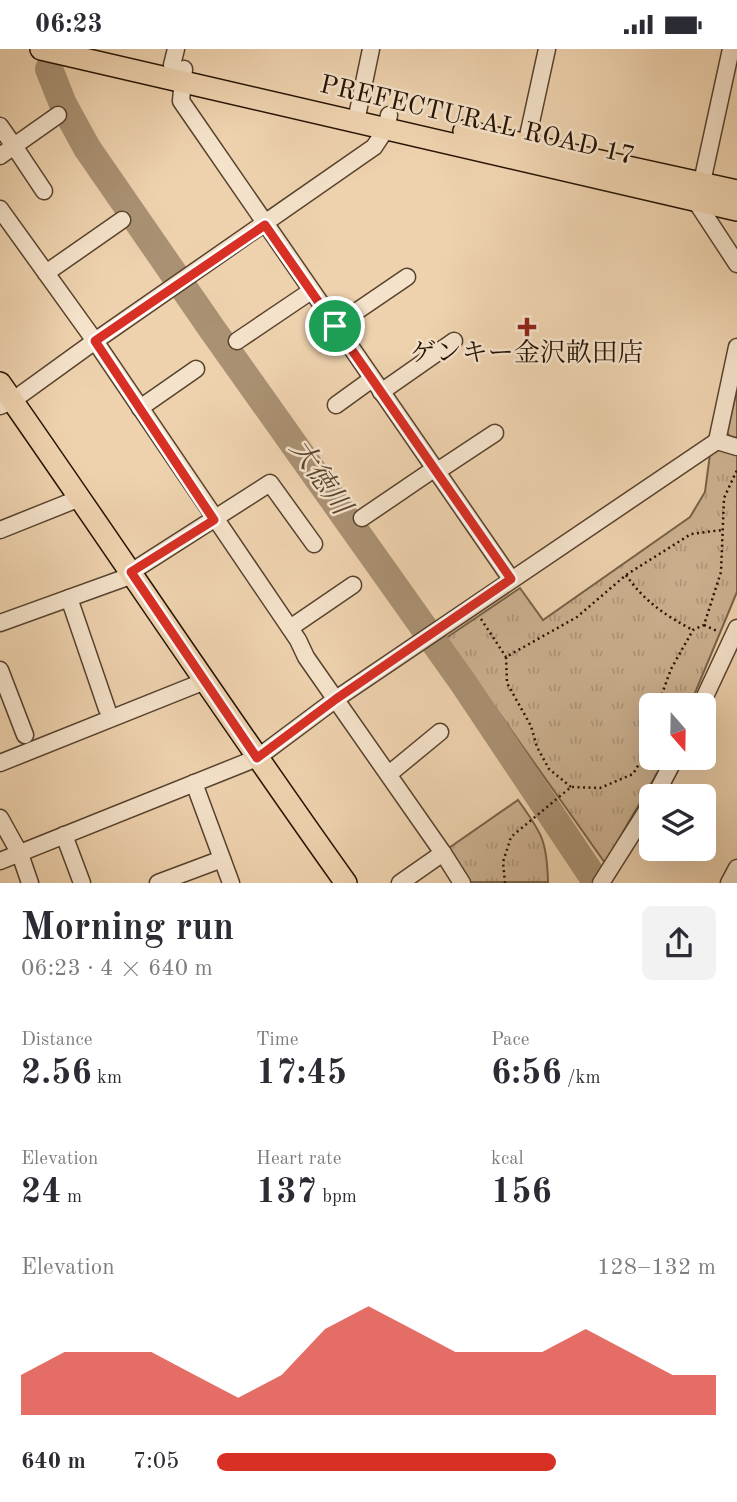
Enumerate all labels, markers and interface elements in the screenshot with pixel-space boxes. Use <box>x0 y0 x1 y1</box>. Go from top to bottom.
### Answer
text: 06:23 <box>35 12 103 38</box>
street label: PREFECTURAL ROAD 17 <box>317 72 637 170</box>
pin <box>305 296 365 356</box>
icon: arrive <box>316 307 354 345</box>
marker: ゲンキー金沢畝田店 <box>519 319 535 335</box>
place label: ゲンキー金沢畝田店 <box>410 339 644 367</box>
water label: 大徳川 <box>283 434 359 523</box>
north arrow <box>639 693 716 770</box>
map controls <box>639 693 716 861</box>
button: layers <box>639 784 716 861</box>
button: share <box>642 906 716 980</box>
text: Morning run <box>21 910 234 948</box>
text: 06:23 · 4 × 640 m <box>21 957 213 980</box>
text: Distance <box>21 1031 93 1050</box>
text: Time <box>256 1031 299 1050</box>
text: Pace <box>491 1031 530 1050</box>
text: 2.56 <box>21 1056 92 1091</box>
text: 17:45 <box>256 1056 347 1091</box>
text: 6:56 <box>491 1056 562 1091</box>
text: km <box>92 1069 122 1088</box>
text: /km <box>562 1069 601 1088</box>
text: Elevation <box>21 1150 98 1169</box>
text: Heart rate <box>256 1150 341 1169</box>
text: kcal <box>491 1150 524 1169</box>
text: 24 <box>21 1175 62 1210</box>
text: 137 <box>256 1175 317 1210</box>
text: 156 <box>491 1175 552 1210</box>
text: m <box>62 1188 82 1207</box>
text: bpm <box>317 1188 357 1207</box>
text: Elevation <box>21 1256 115 1279</box>
text: 128–132 m <box>597 1256 716 1279</box>
text: 640 m <box>21 1450 86 1473</box>
text: 7:05 <box>133 1450 179 1473</box>

